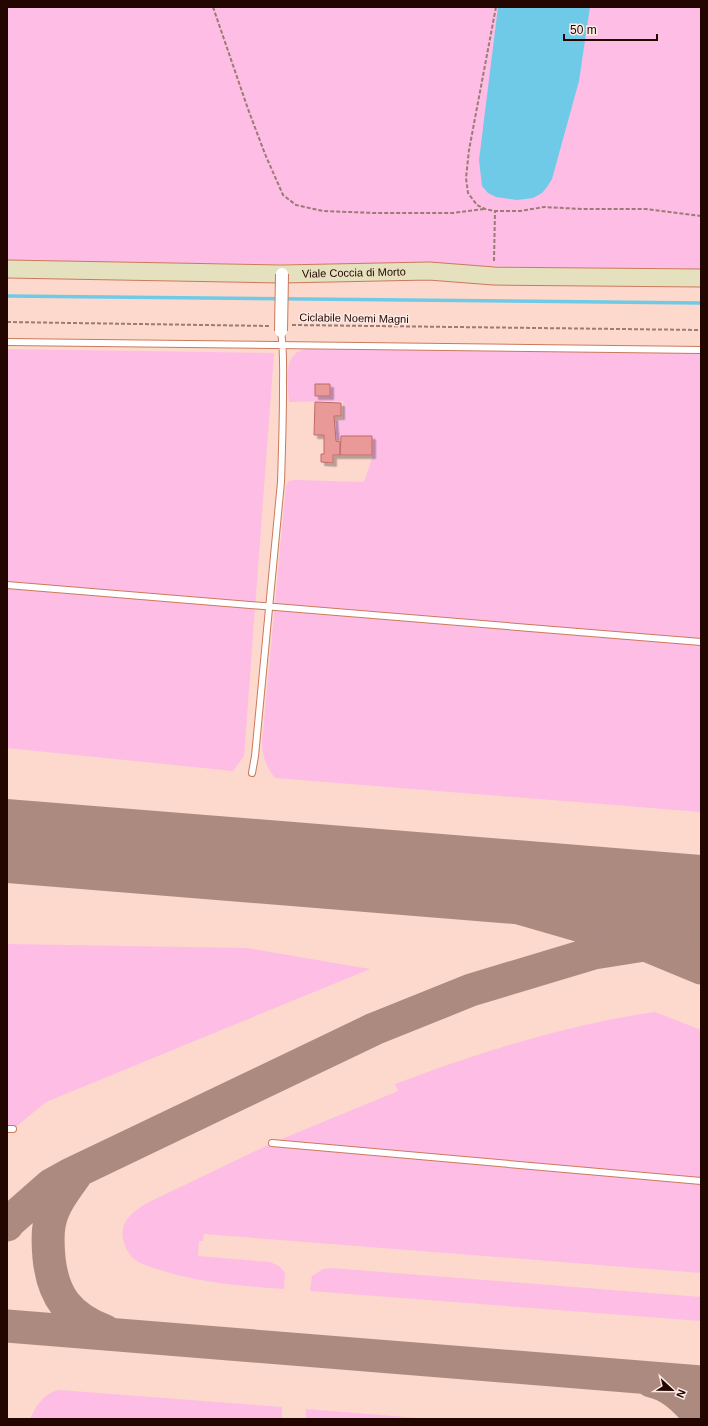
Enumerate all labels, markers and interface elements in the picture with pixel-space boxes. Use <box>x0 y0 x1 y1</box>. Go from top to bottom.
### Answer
scale bar <box>564 16 657 42</box>
text: 50 m <box>570 23 597 37</box>
street label: Viale Coccia di Morto <box>302 265 406 280</box>
street label: Ciclabile Noemi Magni <box>299 311 409 325</box>
north arrow <box>652 1370 692 1410</box>
text: N <box>674 1388 688 1400</box>

